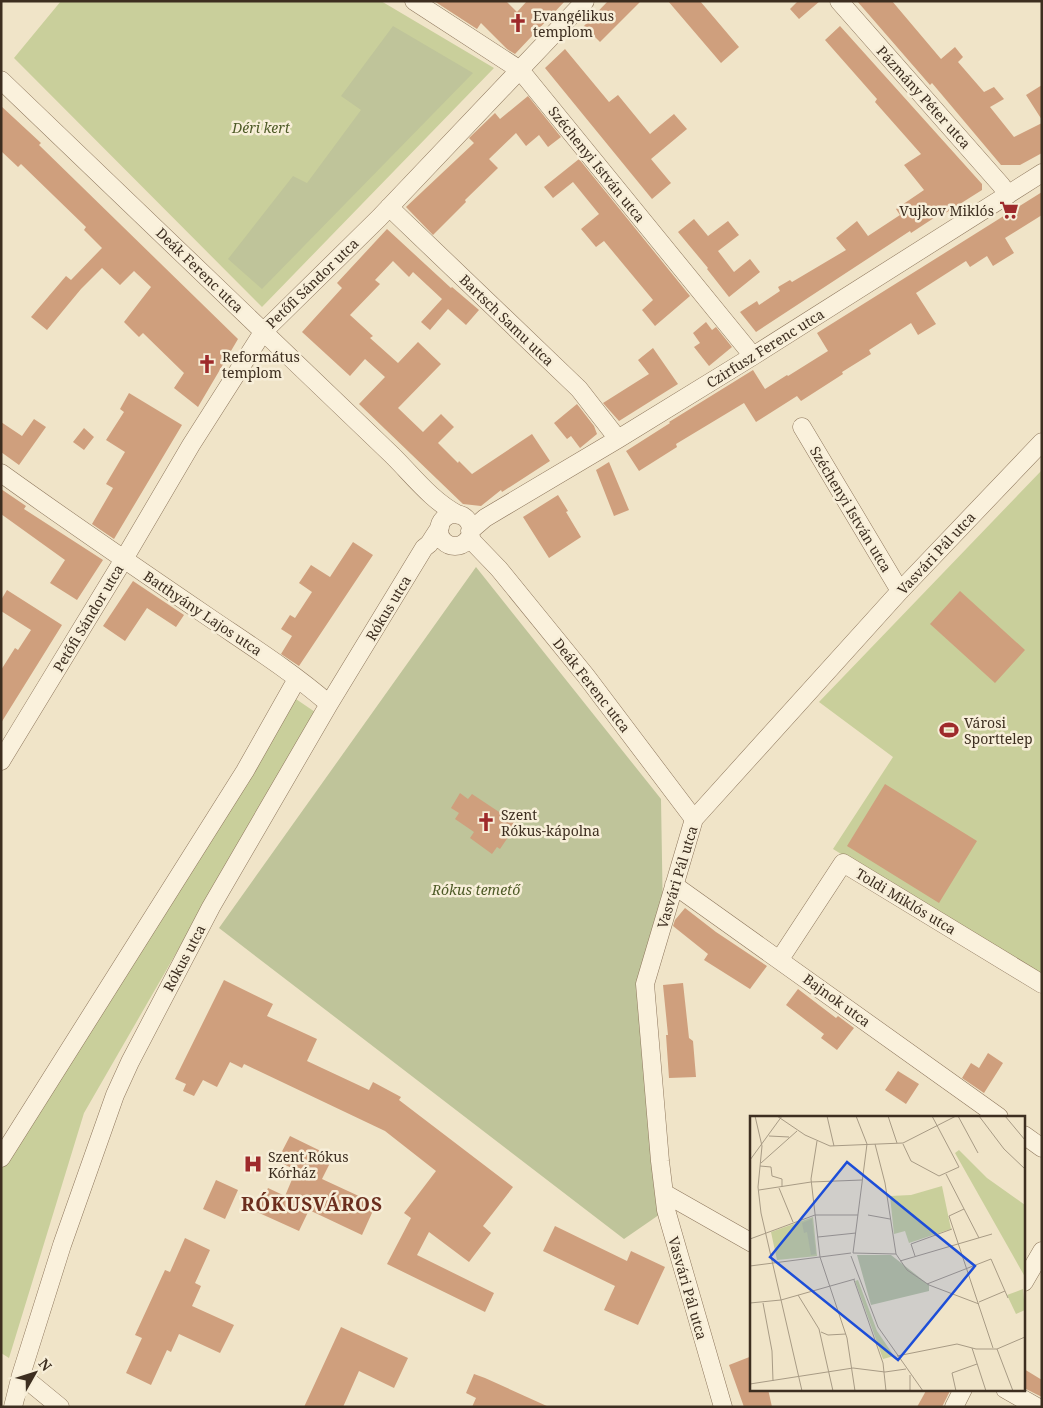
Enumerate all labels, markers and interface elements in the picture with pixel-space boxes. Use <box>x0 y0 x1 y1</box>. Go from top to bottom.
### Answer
place label: Evangélikus templom <box>533 6 614 41</box>
church icon: Evangélikus templom <box>507 12 529 34</box>
street label: Pázmány Péter utca <box>873 42 975 153</box>
street label: Széchenyi István utca <box>544 102 650 226</box>
park label: Déri kert <box>231 118 291 137</box>
supermarket icon: Vujkov Miklós <box>998 199 1020 221</box>
place label: Vujkov Miklós <box>899 201 994 220</box>
street label: Deák Ferenc utca <box>152 223 248 317</box>
street label: Petőfi Sándor utca <box>262 234 363 332</box>
street label: Bartsch Samu utca <box>456 270 558 370</box>
street label: Czirfusz Ferenc utca <box>703 304 828 392</box>
place label: Református templom <box>222 347 300 382</box>
church icon: Református templom <box>196 353 218 375</box>
street label: Széchenyi István utca <box>806 442 896 576</box>
street label: Vasvári Pál utca <box>893 508 979 598</box>
street label: Petőfi Sándor utca <box>48 561 128 675</box>
street label: Batthyány Lajos utca <box>140 566 266 660</box>
street label: Rókus utca <box>361 572 415 644</box>
street label: Deák Ferenc utca <box>549 634 635 736</box>
place label: Városi Sporttelep <box>964 713 1033 748</box>
sports icon: Városi Sporttelep <box>938 719 960 741</box>
place label: Szent Rókus-kápolna <box>501 805 600 840</box>
church icon: Szent Rókus-kápolna <box>475 811 497 833</box>
street label: Vasvári Pál utca <box>652 823 702 931</box>
street label: Toldi Miklós utca <box>852 864 960 939</box>
park label: Rókus temető <box>431 880 521 899</box>
street label: Rókus utca <box>159 921 210 995</box>
street label: Bajnok utca <box>800 969 875 1031</box>
inset map <box>750 1116 1026 1390</box>
place label: Szent Rókus Kórház <box>268 1147 349 1182</box>
hospital icon: Szent Rókus Kórház <box>242 1153 264 1175</box>
district label: RÓKUSVÁROS <box>241 1191 383 1217</box>
street label: Vasvári Pál utca <box>664 1234 712 1342</box>
north arrow <box>10 1348 60 1398</box>
text: N <box>35 1354 56 1375</box>

